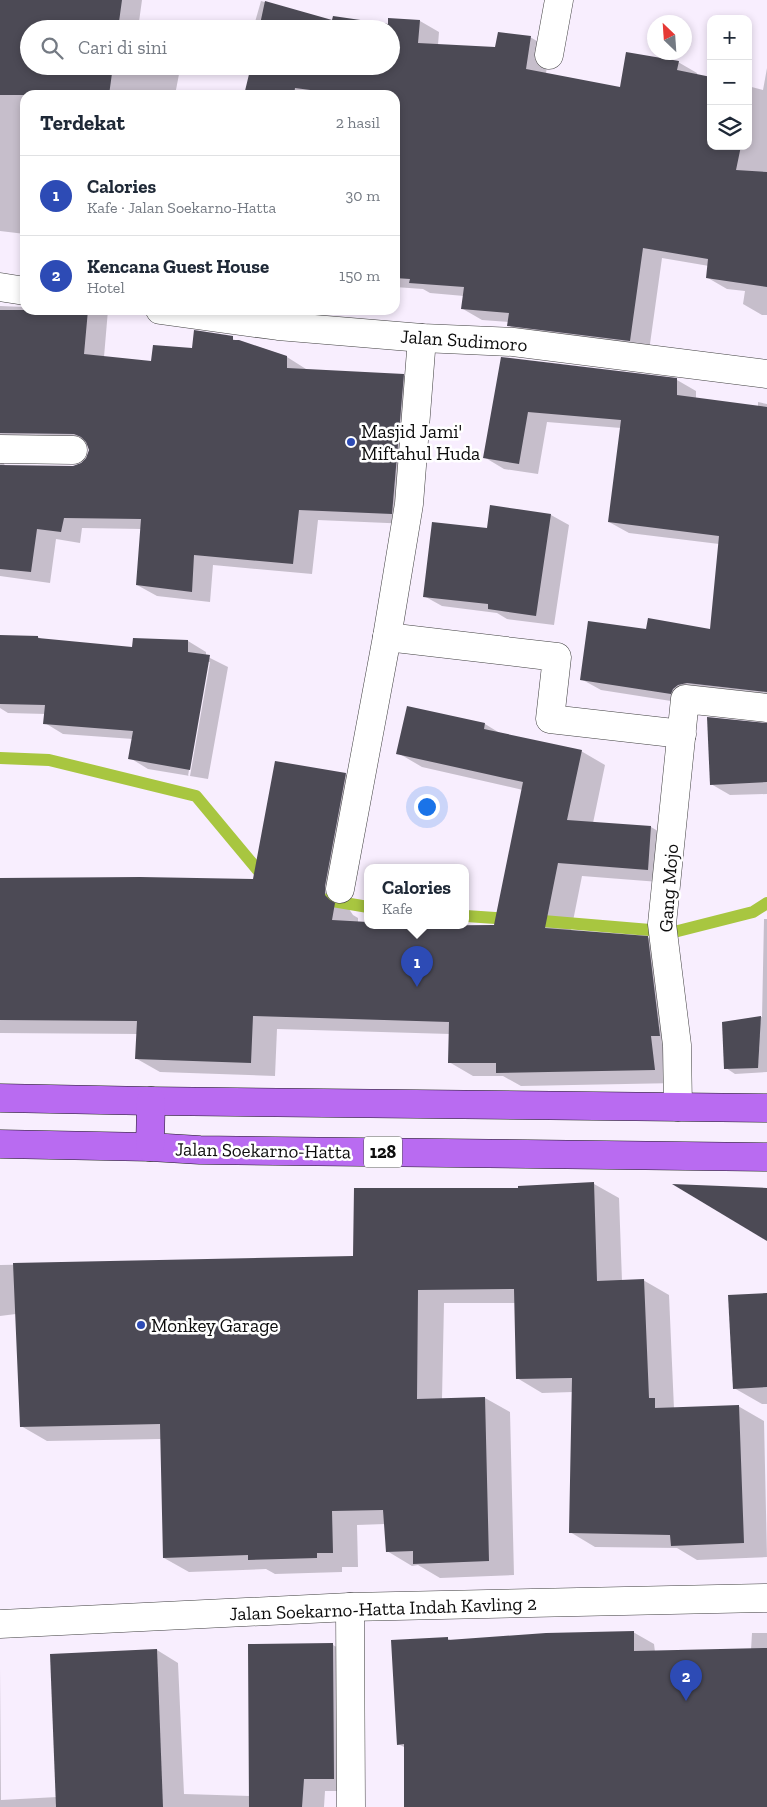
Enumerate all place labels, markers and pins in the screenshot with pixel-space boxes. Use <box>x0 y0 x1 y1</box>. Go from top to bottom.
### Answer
place label: Masjid Jami' Miftahul Huda <box>361 420 480 465</box>
marker: Masjid Jami' Miftahul Huda <box>345 436 357 448</box>
pin: 1 <box>401 946 433 987</box>
place label: Monkey Garage <box>151 1314 279 1337</box>
marker: Monkey Garage <box>135 1319 147 1331</box>
pin: 2 <box>670 1660 702 1701</box>

